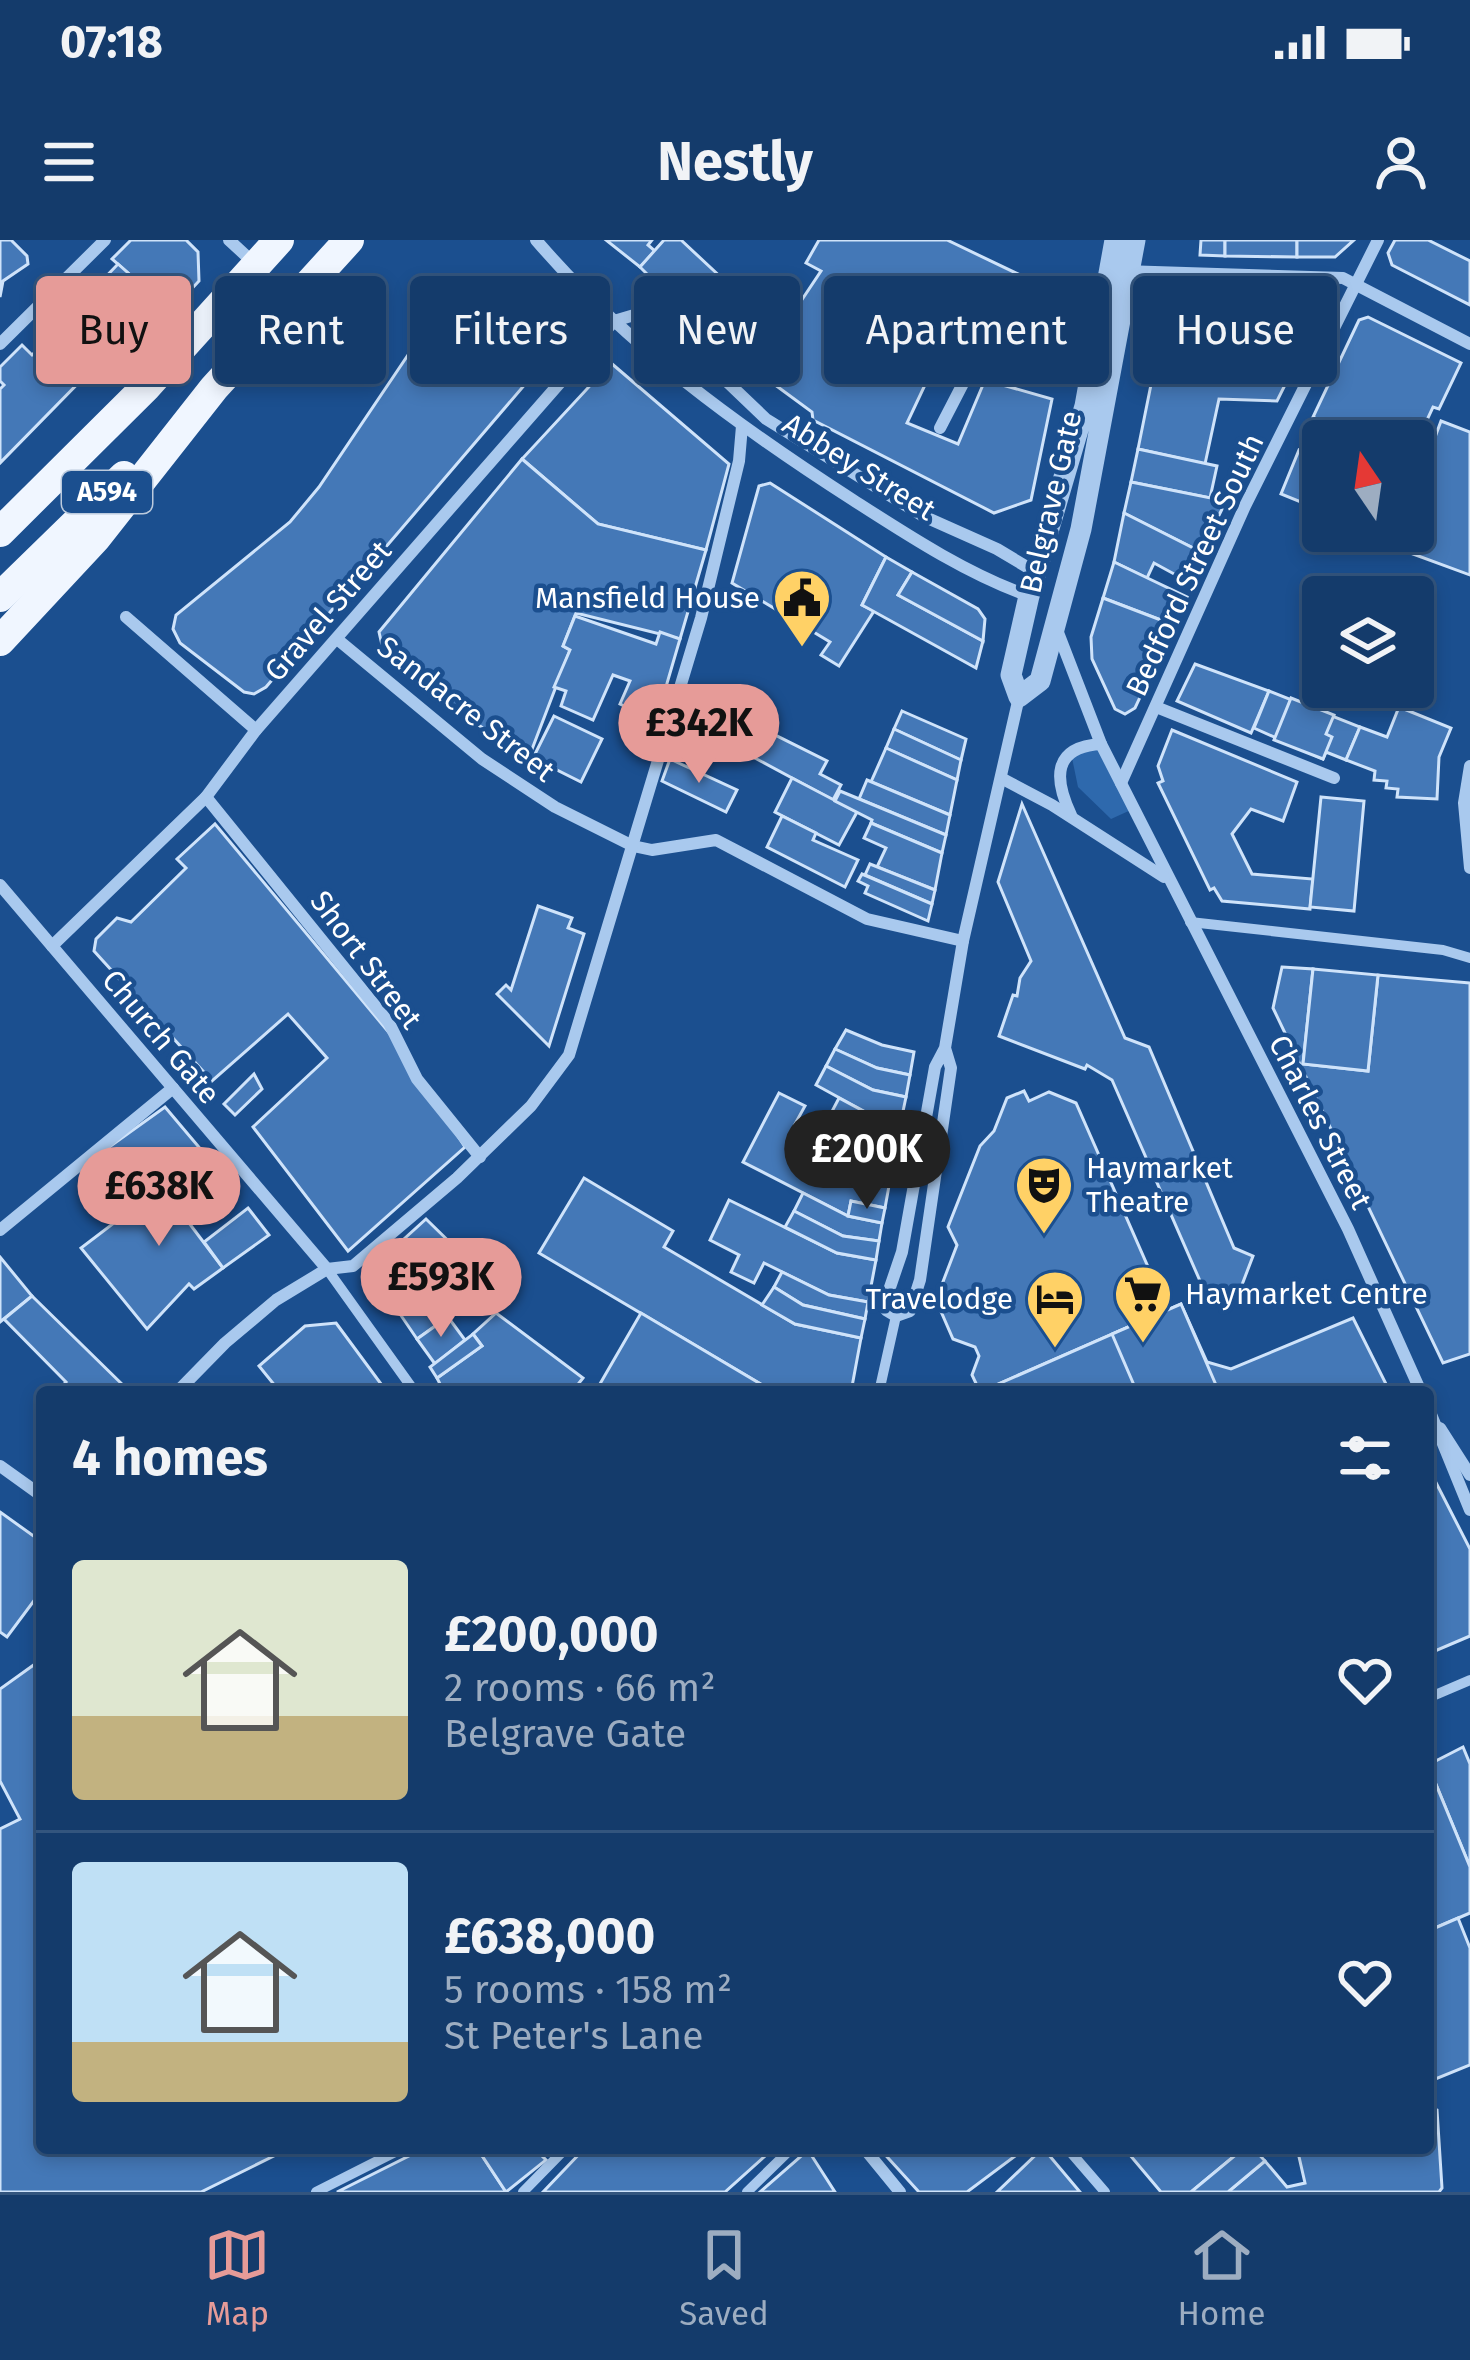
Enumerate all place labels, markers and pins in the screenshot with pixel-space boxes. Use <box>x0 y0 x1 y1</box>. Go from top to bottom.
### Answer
public building icon: Mansfield House <box>771 567 833 649</box>
place label: Mansfield House <box>535 580 760 616</box>
pin: £342K <box>615 684 783 786</box>
pin: £200K <box>783 1110 951 1212</box>
pin: £638K <box>75 1147 243 1249</box>
place label: Haymarket Theatre <box>1086 1150 1233 1220</box>
theatre icon: Haymarket Theatre <box>1013 1154 1075 1236</box>
pin: £593K <box>357 1238 525 1340</box>
supermarket icon: Haymarket Centre <box>1112 1263 1174 1345</box>
hotel icon: Travelodge <box>1024 1268 1086 1350</box>
place label: Haymarket Centre <box>1185 1276 1428 1312</box>
place label: Travelodge <box>865 1281 1013 1317</box>

